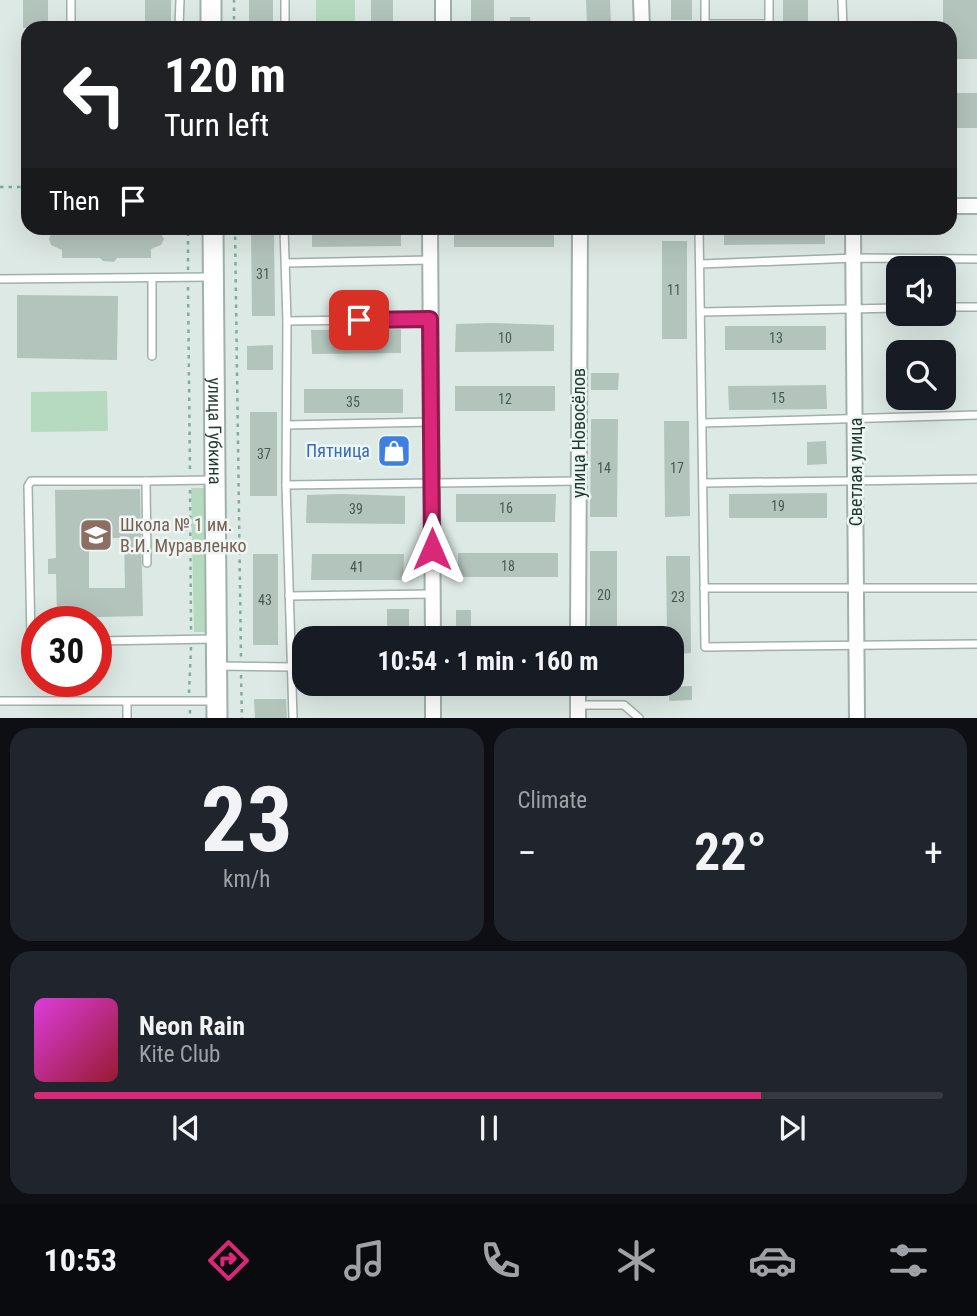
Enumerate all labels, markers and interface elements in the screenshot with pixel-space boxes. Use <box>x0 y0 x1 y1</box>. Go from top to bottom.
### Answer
text: 120 m <box>164 47 286 104</box>
icon: left <box>49 49 140 140</box>
text: Turn left <box>164 106 269 144</box>
icon: arrive <box>114 182 152 220</box>
text: Then <box>49 186 100 216</box>
map controls <box>886 256 956 410</box>
button: sound <box>886 256 956 326</box>
house number: 31 <box>256 266 270 282</box>
house number: 11 <box>667 282 681 298</box>
pin <box>329 290 389 350</box>
icon: arrive <box>340 301 378 339</box>
house number: 10 <box>498 330 512 346</box>
house number: 13 <box>769 330 783 346</box>
button: search <box>886 340 956 410</box>
street label: улица Новосёлов <box>568 368 589 498</box>
street label: улица Губкина <box>204 377 226 485</box>
house number: 15 <box>771 390 785 406</box>
house number: 12 <box>498 391 512 407</box>
house number: 35 <box>346 394 360 410</box>
street label: Светлая улица <box>845 418 866 526</box>
shop icon: Пятница <box>375 432 413 470</box>
place label: Пятница <box>306 440 370 461</box>
house number: 37 <box>257 446 271 462</box>
house number: 14 <box>597 460 611 476</box>
house number: 17 <box>670 460 684 476</box>
house number: 19 <box>771 498 785 514</box>
house number: 16 <box>499 500 513 516</box>
house number: 39 <box>349 501 363 517</box>
position arrow <box>395 512 469 586</box>
place label: Школа № 1 им. В.И. Муравленко <box>120 514 247 556</box>
school or university icon: Школа № 1 им. В.И. Муравленко <box>77 516 115 554</box>
house number: 18 <box>501 558 515 574</box>
house number: 41 <box>350 559 364 575</box>
house number: 20 <box>597 587 611 603</box>
house number: 23 <box>671 589 685 605</box>
house number: 43 <box>258 592 272 608</box>
speed limit sign: 30 <box>21 606 112 697</box>
text: 10:54 · 1 min · 160 m <box>378 646 598 676</box>
text: 23 <box>201 767 293 873</box>
text: Climate <box>518 787 587 814</box>
text: 22° <box>694 822 767 883</box>
text: − <box>518 831 537 875</box>
text: + <box>924 831 943 875</box>
text: km/h <box>223 866 270 893</box>
text: Neon Rain <box>139 1011 245 1041</box>
text: Kite Club <box>139 1041 220 1068</box>
icon: previous <box>167 1109 205 1147</box>
icon: pause <box>470 1109 508 1147</box>
icon: next <box>773 1109 811 1147</box>
icon: directions <box>204 1236 253 1285</box>
icon: music <box>340 1236 389 1285</box>
icon: phone <box>476 1236 525 1285</box>
icon: climate <box>612 1236 661 1285</box>
icon: car <box>748 1236 797 1285</box>
icon: filters <box>884 1236 933 1285</box>
text: 10:53 <box>44 1241 117 1279</box>

